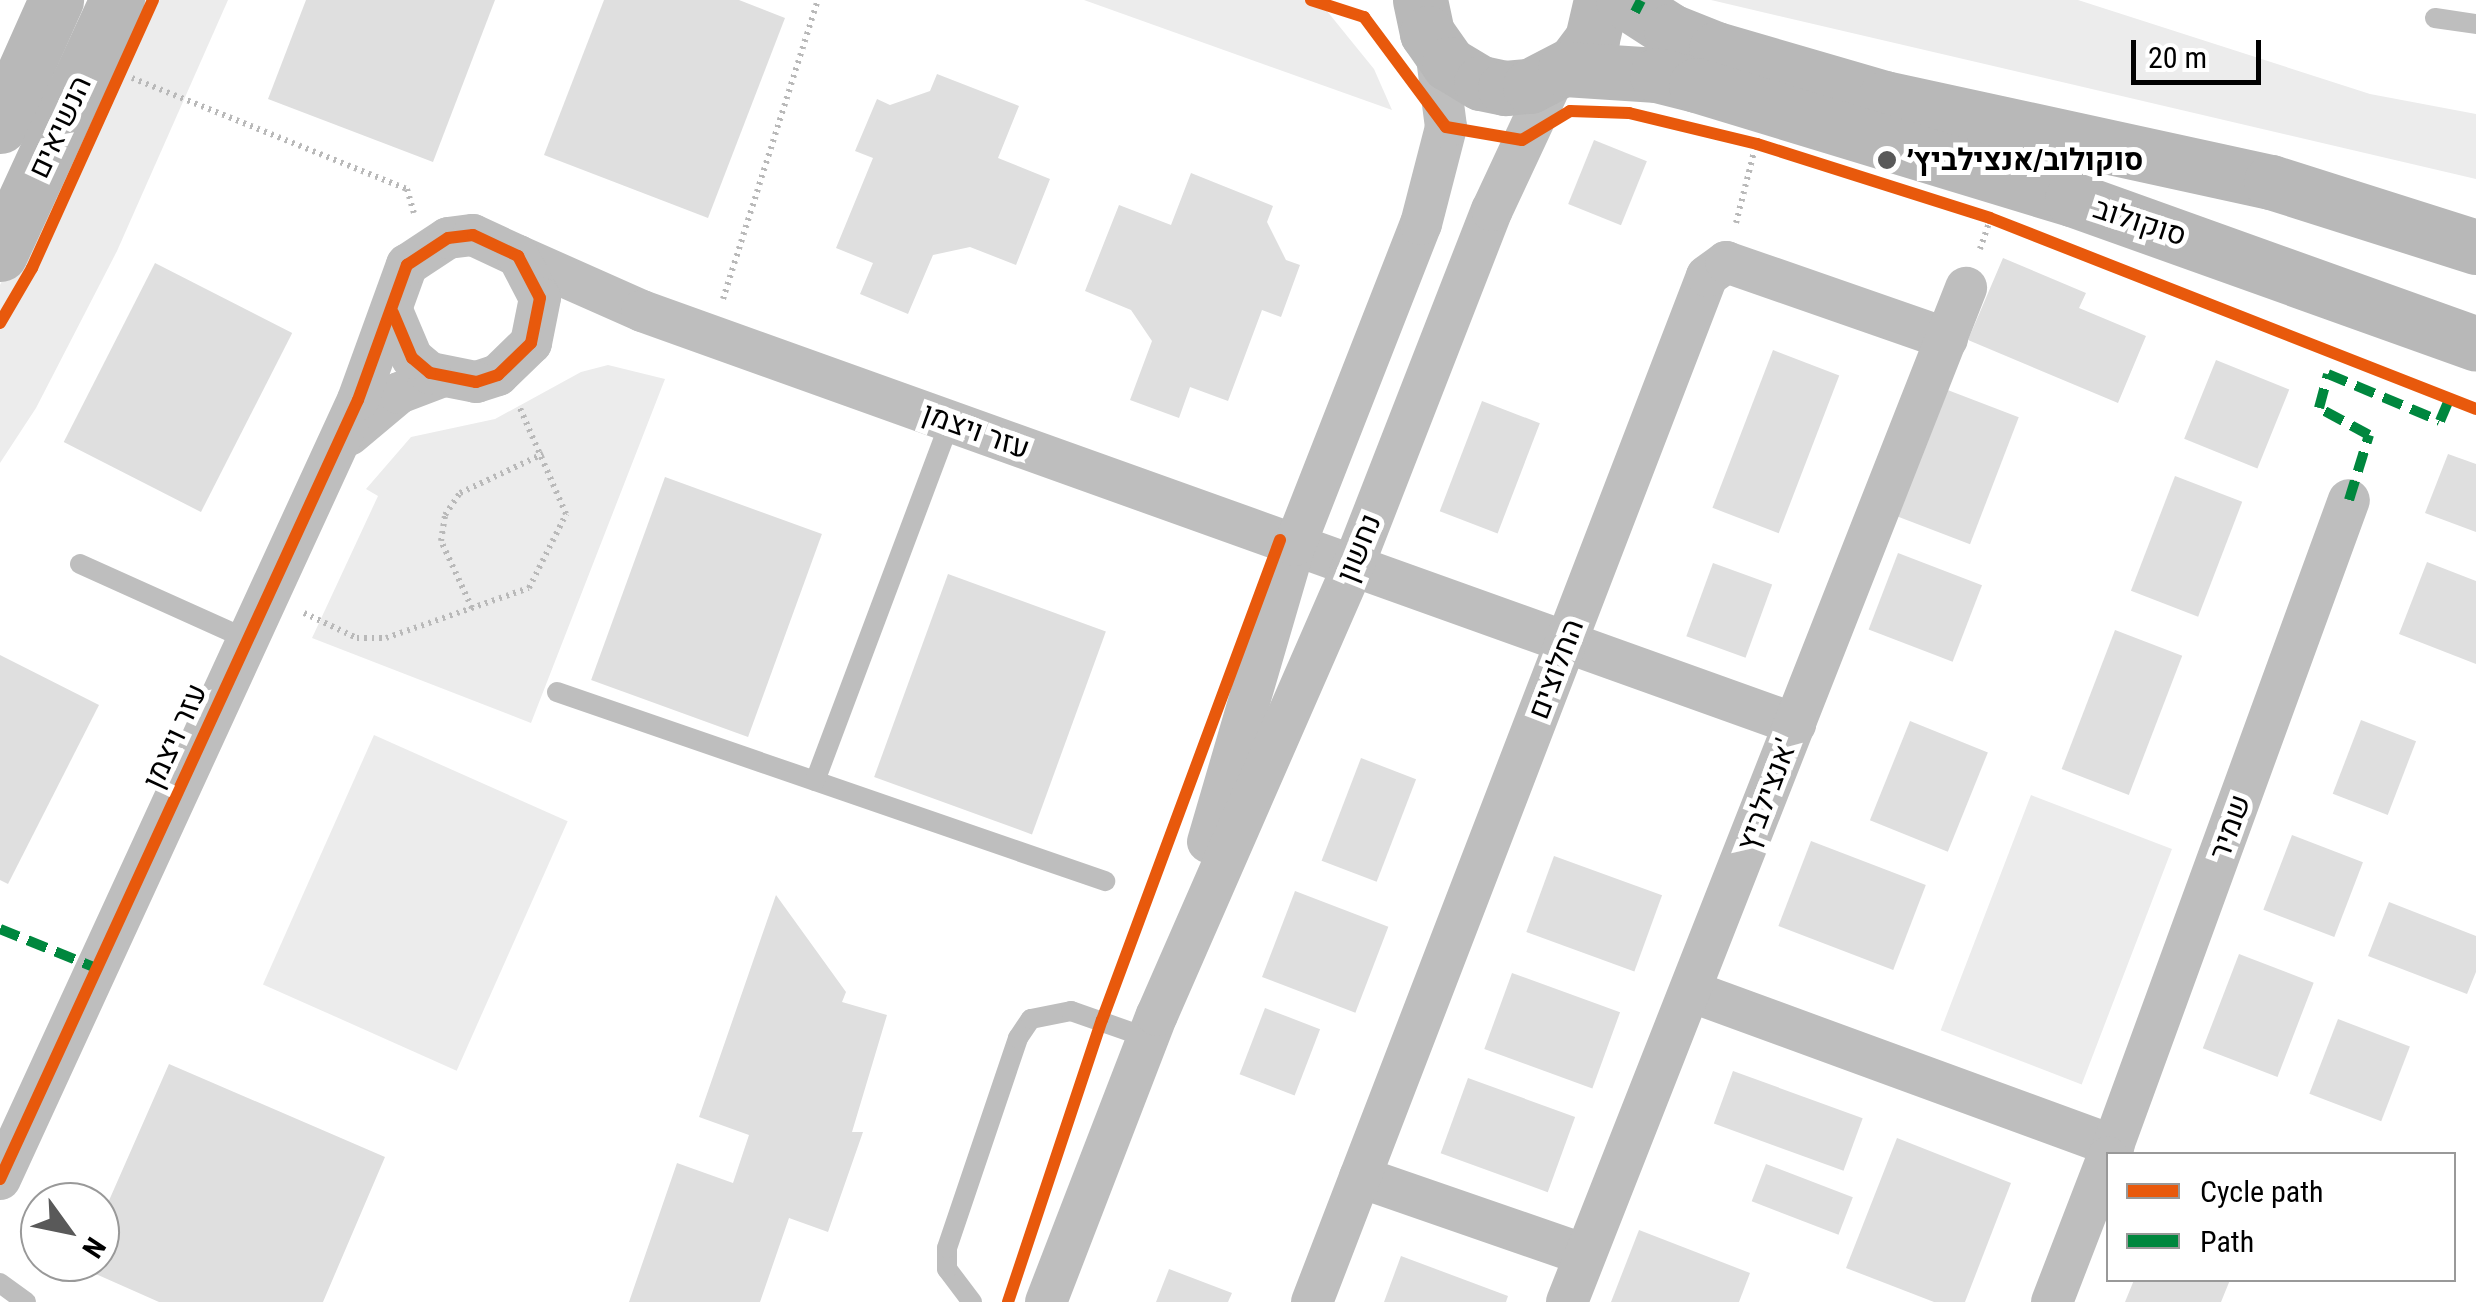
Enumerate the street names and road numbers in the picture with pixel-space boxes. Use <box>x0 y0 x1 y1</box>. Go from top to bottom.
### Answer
street label: הנשיאים <box>21 70 99 184</box>
street label: סוקולוב <box>2089 190 2191 254</box>
street label: עזר ויצמן <box>917 395 1035 467</box>
street label: נחשון <box>1329 509 1389 587</box>
street label: החלוצים <box>1520 614 1592 724</box>
street label: עזר ויצמן <box>135 678 215 794</box>
street label: אנצילביץ' <box>1729 734 1805 856</box>
street label: שמיר <box>2202 790 2258 864</box>

